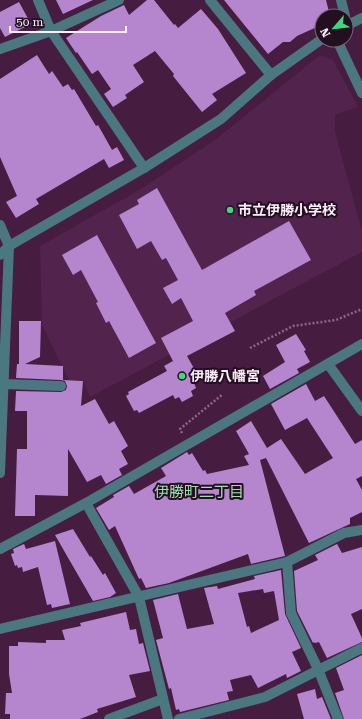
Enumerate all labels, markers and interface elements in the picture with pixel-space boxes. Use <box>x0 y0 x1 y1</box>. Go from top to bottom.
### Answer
scale bar <box>10 8 126 34</box>
north arrow <box>314 8 354 48</box>
text: 50 m <box>16 15 43 29</box>
text: N <box>318 25 333 39</box>
place label: 市立伊勝小学校 <box>238 202 336 218</box>
marker: 市立伊勝小学校 <box>225 205 235 215</box>
place label: 伊勝八幡宮 <box>190 368 260 384</box>
marker: 伊勝八幡宮 <box>177 371 187 381</box>
district label: 伊勝町二丁目 <box>154 483 244 501</box>

